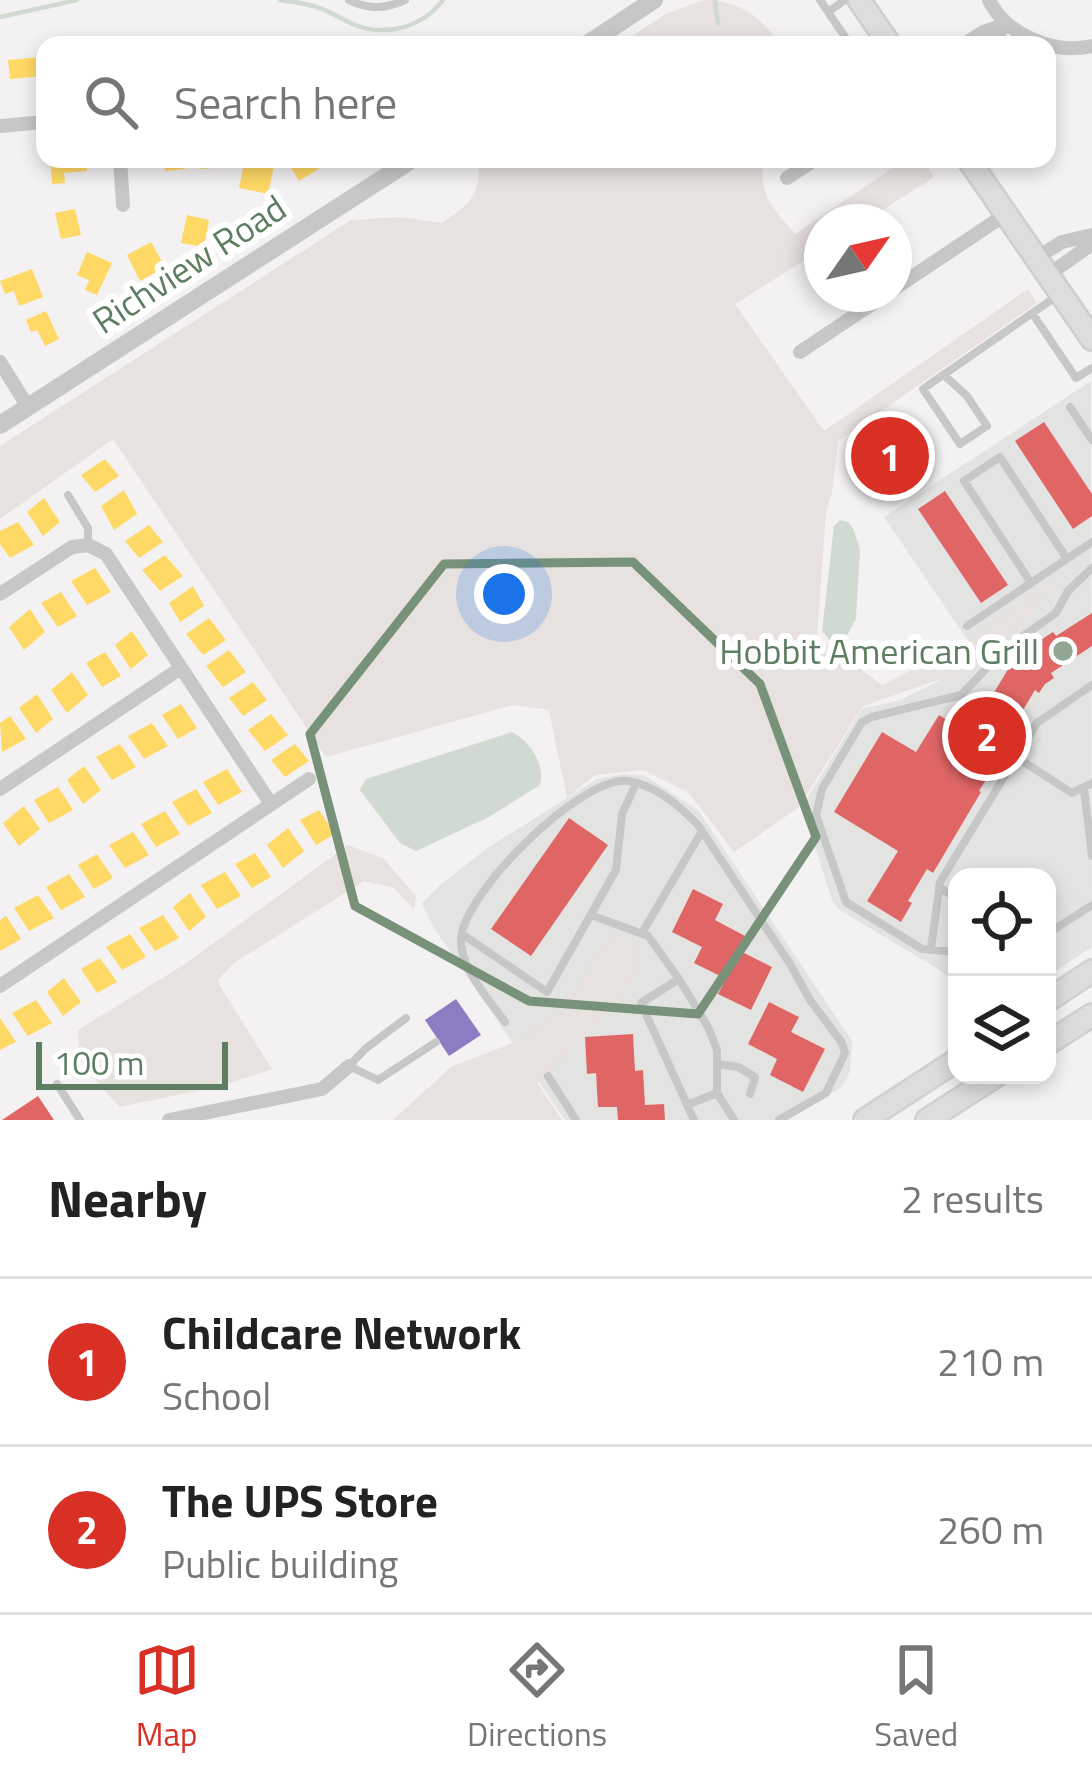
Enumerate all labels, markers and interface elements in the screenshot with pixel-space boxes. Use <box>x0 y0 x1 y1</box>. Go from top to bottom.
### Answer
search box <box>36 36 1056 168</box>
text: Search here <box>174 68 397 136</box>
icon: search <box>78 69 144 135</box>
street label: Richview Road <box>81 180 297 347</box>
north arrow <box>804 204 912 312</box>
pin: 1 <box>851 411 929 501</box>
your location <box>474 564 534 624</box>
place label: Hobbit American Grill <box>719 623 1039 678</box>
marker: Hobbit American Grill <box>1050 638 1076 664</box>
pin: 2 <box>948 691 1026 781</box>
map controls <box>948 868 1056 1084</box>
button: locate <box>948 868 1056 976</box>
button: layers <box>948 976 1056 1084</box>
scale bar <box>36 1036 228 1089</box>
text: 100 m <box>54 1038 144 1088</box>
text: Nearby <box>48 1159 207 1237</box>
text: 2 results <box>901 1169 1044 1228</box>
text: Childcare Network <box>162 1298 521 1366</box>
text: 1 <box>76 1332 98 1391</box>
text: 210 m <box>937 1332 1044 1391</box>
text: School <box>162 1366 271 1425</box>
text: The UPS Store <box>162 1466 438 1534</box>
text: 2 <box>76 1500 98 1559</box>
text: 260 m <box>937 1500 1044 1559</box>
text: Public building <box>162 1534 398 1593</box>
tab: Map <box>134 1637 200 1759</box>
tab: Directions <box>467 1637 607 1759</box>
tab: Saved <box>874 1637 958 1759</box>

